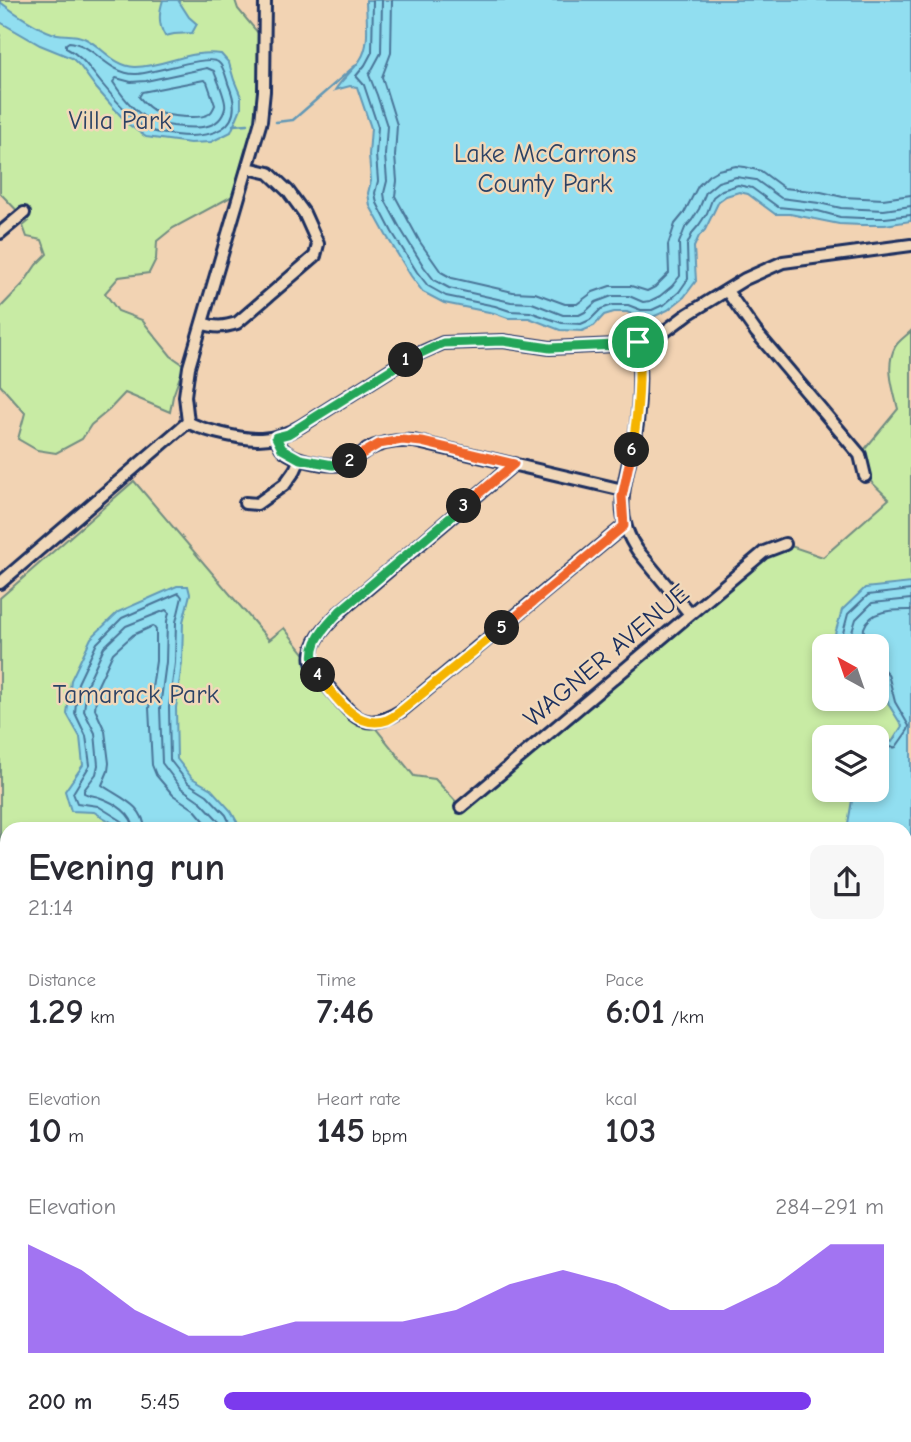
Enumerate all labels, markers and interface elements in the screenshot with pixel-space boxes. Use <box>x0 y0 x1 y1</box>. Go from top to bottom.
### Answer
park label: Villa Park <box>68 106 172 136</box>
park label: Lake McCarrons County Park <box>454 139 636 199</box>
pin <box>608 312 668 372</box>
icon: arrive <box>619 323 657 361</box>
pin: 1 <box>388 342 424 378</box>
text: 1 <box>402 348 409 370</box>
pin: 6 <box>614 433 650 468</box>
text: 6 <box>627 438 636 460</box>
pin: 2 <box>332 444 368 478</box>
text: 2 <box>345 449 354 471</box>
pin: 3 <box>447 489 482 524</box>
text: 3 <box>459 494 468 516</box>
street label: WAGNER AVENUE <box>518 578 695 734</box>
pin: 5 <box>484 610 520 646</box>
text: 5 <box>496 616 507 638</box>
north arrow <box>812 634 889 710</box>
map controls <box>812 634 889 802</box>
pin: 4 <box>300 658 336 692</box>
text: 4 <box>313 663 322 685</box>
park label: Tamarack Park <box>53 680 220 710</box>
button: layers <box>812 725 889 802</box>
button: share <box>810 845 884 919</box>
text: Evening run <box>28 846 225 890</box>
text: 21:14 <box>28 894 74 921</box>
text: Distance <box>28 969 96 991</box>
text: Time <box>317 969 356 991</box>
text: Pace <box>605 969 644 991</box>
text: 1.29 <box>28 991 84 1032</box>
text: 7:46 <box>317 991 374 1032</box>
text: 6:01 <box>605 991 665 1032</box>
text: km <box>84 1006 115 1028</box>
text: /km <box>665 1006 704 1028</box>
text: Elevation <box>28 1088 101 1110</box>
text: Heart rate <box>317 1088 400 1110</box>
text: kcal <box>605 1088 637 1110</box>
text: 10 <box>28 1110 62 1151</box>
text: 145 <box>317 1110 365 1151</box>
text: 103 <box>605 1110 656 1151</box>
text: m <box>62 1125 84 1147</box>
text: bpm <box>365 1125 407 1147</box>
text: Elevation <box>28 1193 116 1220</box>
text: 284–291 m <box>775 1193 884 1220</box>
text: 200 m <box>28 1388 92 1415</box>
text: 5:45 <box>140 1388 180 1415</box>

